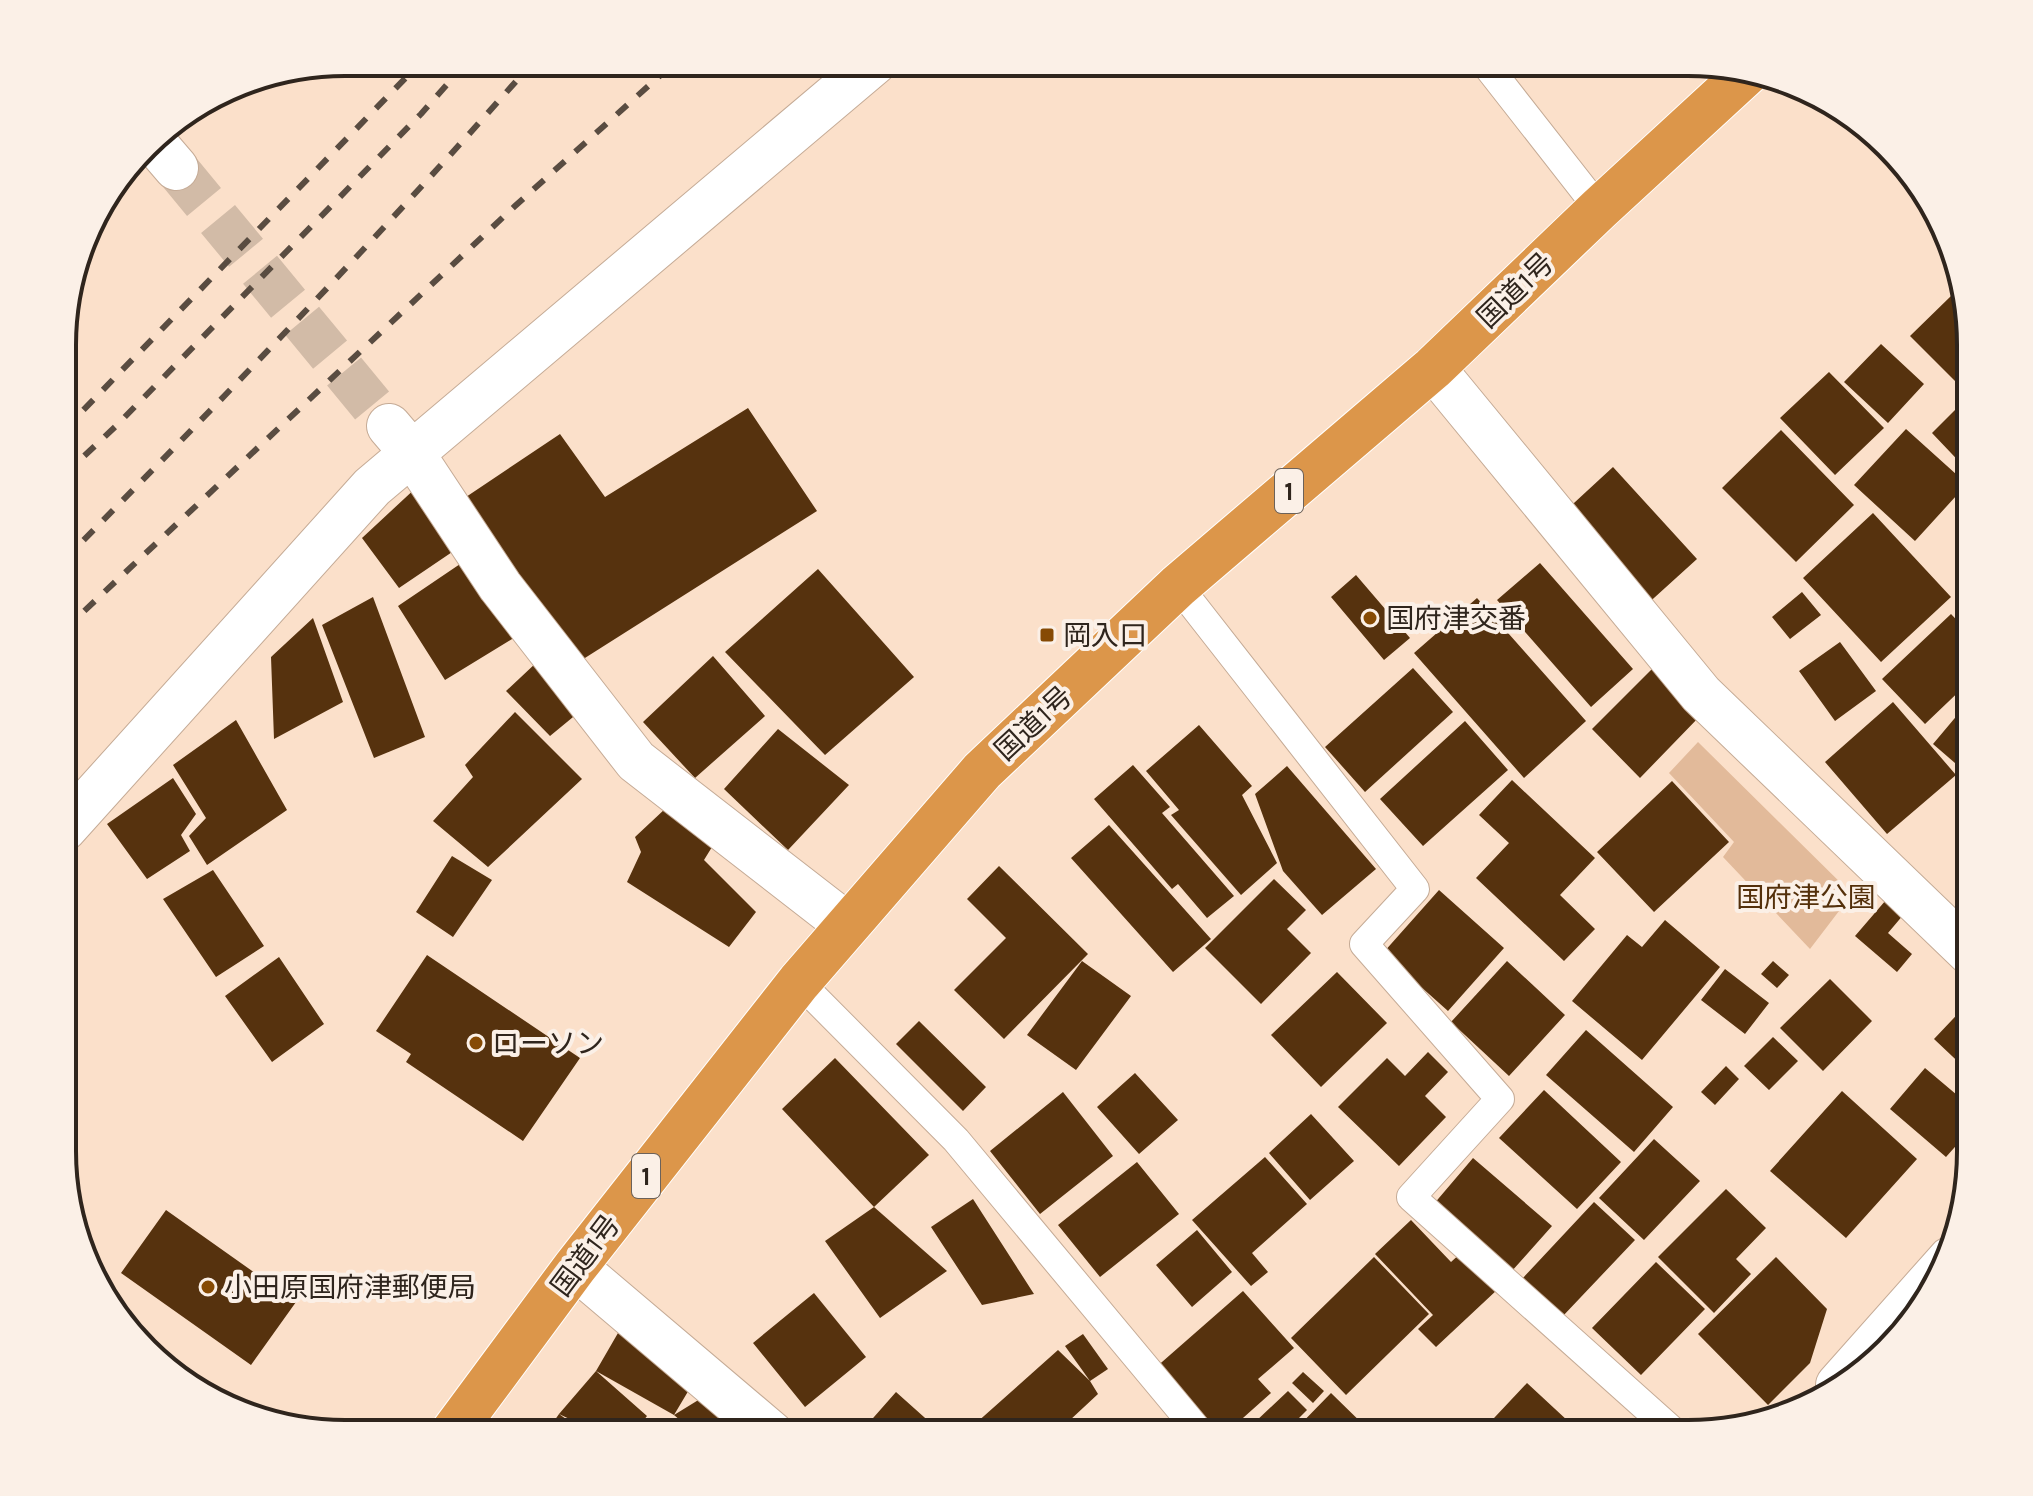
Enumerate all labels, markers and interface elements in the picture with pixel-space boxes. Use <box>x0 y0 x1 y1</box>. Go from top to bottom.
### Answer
street label: 国道1号 <box>1470 246 1560 335</box>
road number: 1 <box>1275 469 1303 513</box>
place label: 国府津交番 <box>1386 602 1526 635</box>
marker: 国府津交番 <box>1361 609 1379 627</box>
place label: 岡入口 <box>1063 619 1147 652</box>
marker: 岡入口 <box>1038 626 1056 644</box>
street label: 国道1号 <box>988 679 1079 767</box>
park label: 国府津公園 <box>1736 881 1876 914</box>
place label: ローソン <box>492 1027 604 1060</box>
marker: ローソン <box>467 1034 485 1052</box>
road number: 1 <box>632 1154 660 1198</box>
street label: 国道1号 <box>544 1208 627 1302</box>
place label: 小田原国府津郵便局 <box>224 1271 476 1304</box>
marker: 小田原国府津郵便局 <box>199 1278 217 1296</box>

